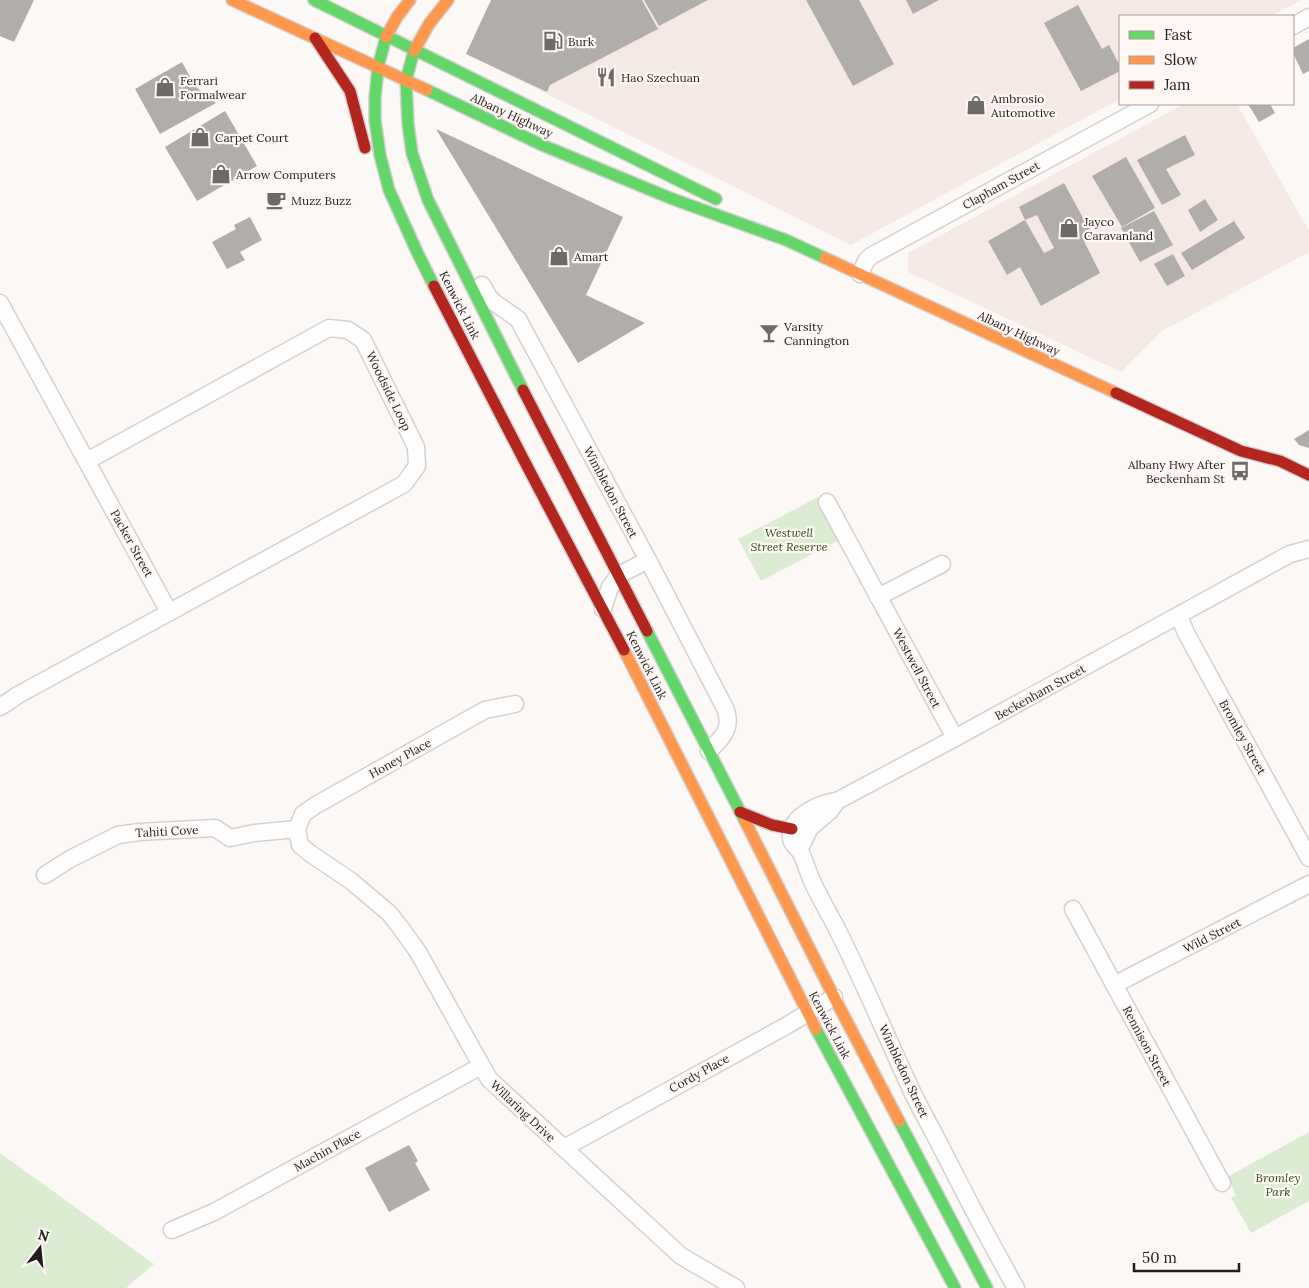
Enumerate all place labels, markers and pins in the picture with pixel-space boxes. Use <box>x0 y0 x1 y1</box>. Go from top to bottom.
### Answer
fuel station icon: Burk <box>542 30 564 52</box>
place label: Burk <box>568 34 595 49</box>
restaurant icon: Hao Szechuan <box>595 66 617 88</box>
place label: Hao Szechuan <box>621 70 700 85</box>
place label: Ferrari Formalwear <box>180 73 247 102</box>
shop icon: Ferrari Formalwear <box>154 76 176 98</box>
place label: Ambrosio Automotive <box>990 91 1056 120</box>
shop icon: Ambrosio Automotive <box>965 94 987 116</box>
shop icon: Carpet Court <box>189 126 211 148</box>
place label: Carpet Court <box>215 130 289 145</box>
shop icon: Arrow Computers <box>210 163 232 185</box>
place label: Arrow Computers <box>235 167 336 182</box>
cafe icon: Muzz Buzz <box>265 189 287 211</box>
place label: Muzz Buzz <box>291 193 351 208</box>
place label: Jayco Caravanland <box>1083 214 1153 243</box>
shop icon: Jayco Caravanland <box>1058 217 1080 239</box>
shop icon: Amart <box>548 245 570 267</box>
place label: Amart <box>573 249 609 264</box>
place label: Varsity Cannington <box>783 319 849 348</box>
bar icon: Varsity Cannington <box>758 322 780 344</box>
place label: Albany Hwy After Beckenham St <box>1127 457 1226 486</box>
bus stop icon: Albany Hwy After Beckenham St <box>1229 460 1251 482</box>

